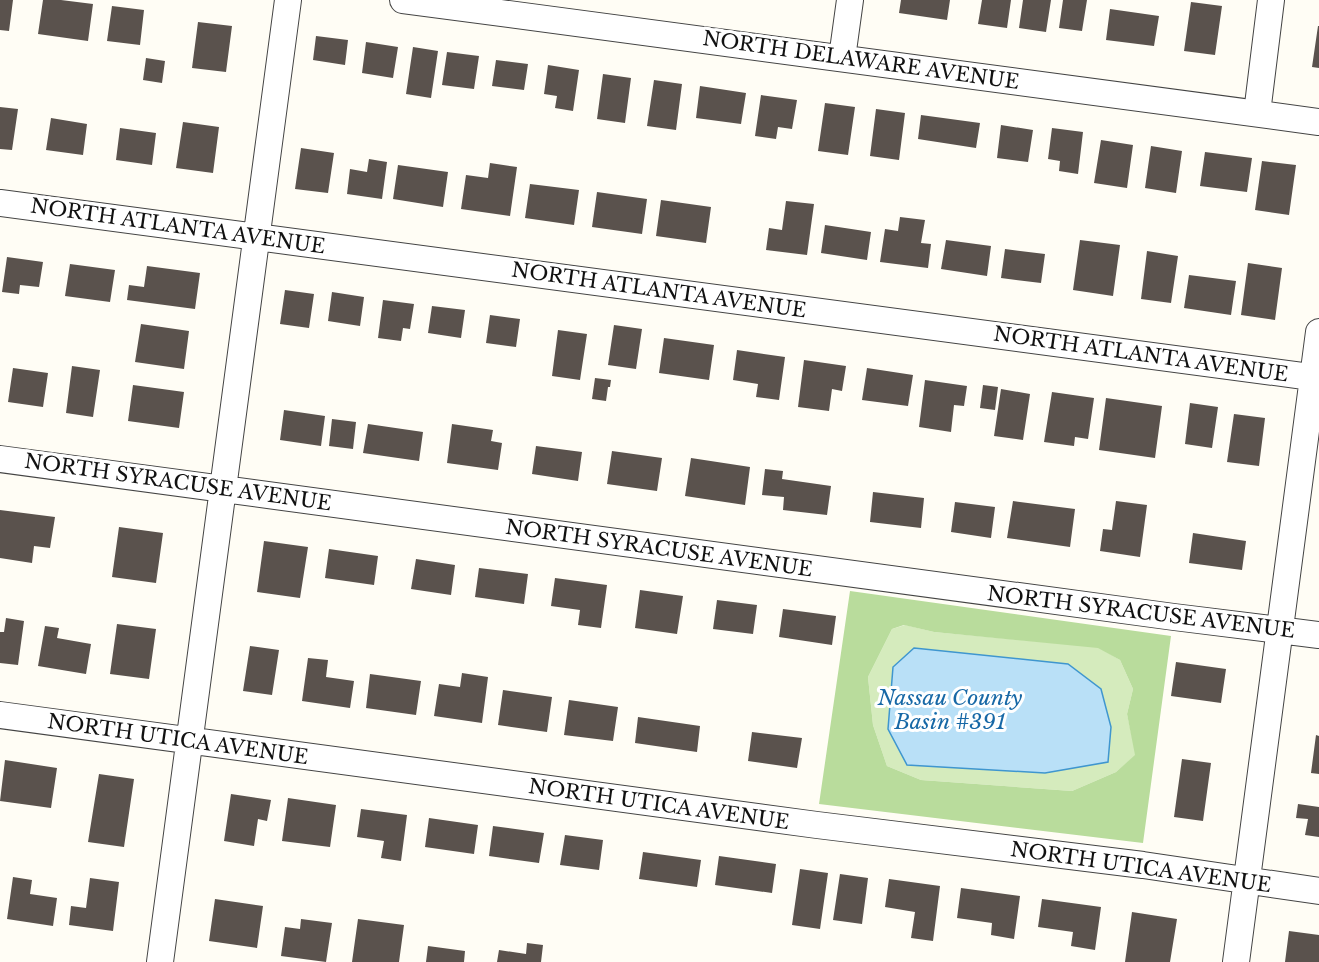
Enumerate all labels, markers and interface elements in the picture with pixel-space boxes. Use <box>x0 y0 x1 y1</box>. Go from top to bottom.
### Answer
street label: NORTH DELAWARE AVENUE <box>701 26 1021 94</box>
street label: NORTH ATLANTA AVENUE <box>29 193 327 259</box>
street label: NORTH ATLANTA AVENUE <box>510 257 808 323</box>
street label: NORTH ATLANTA AVENUE <box>992 321 1290 387</box>
street label: NORTH SYRACUSE AVENUE <box>23 449 333 515</box>
street label: NORTH SYRACUSE AVENUE <box>504 515 814 581</box>
street label: NORTH SYRACUSE AVENUE <box>986 581 1296 643</box>
water label: Nassau County Basin #391 <box>877 685 1023 735</box>
street label: NORTH UTICA AVENUE <box>46 709 310 769</box>
street label: NORTH UTICA AVENUE <box>527 774 791 834</box>
street label: NORTH UTICA AVENUE <box>1009 837 1273 897</box>

